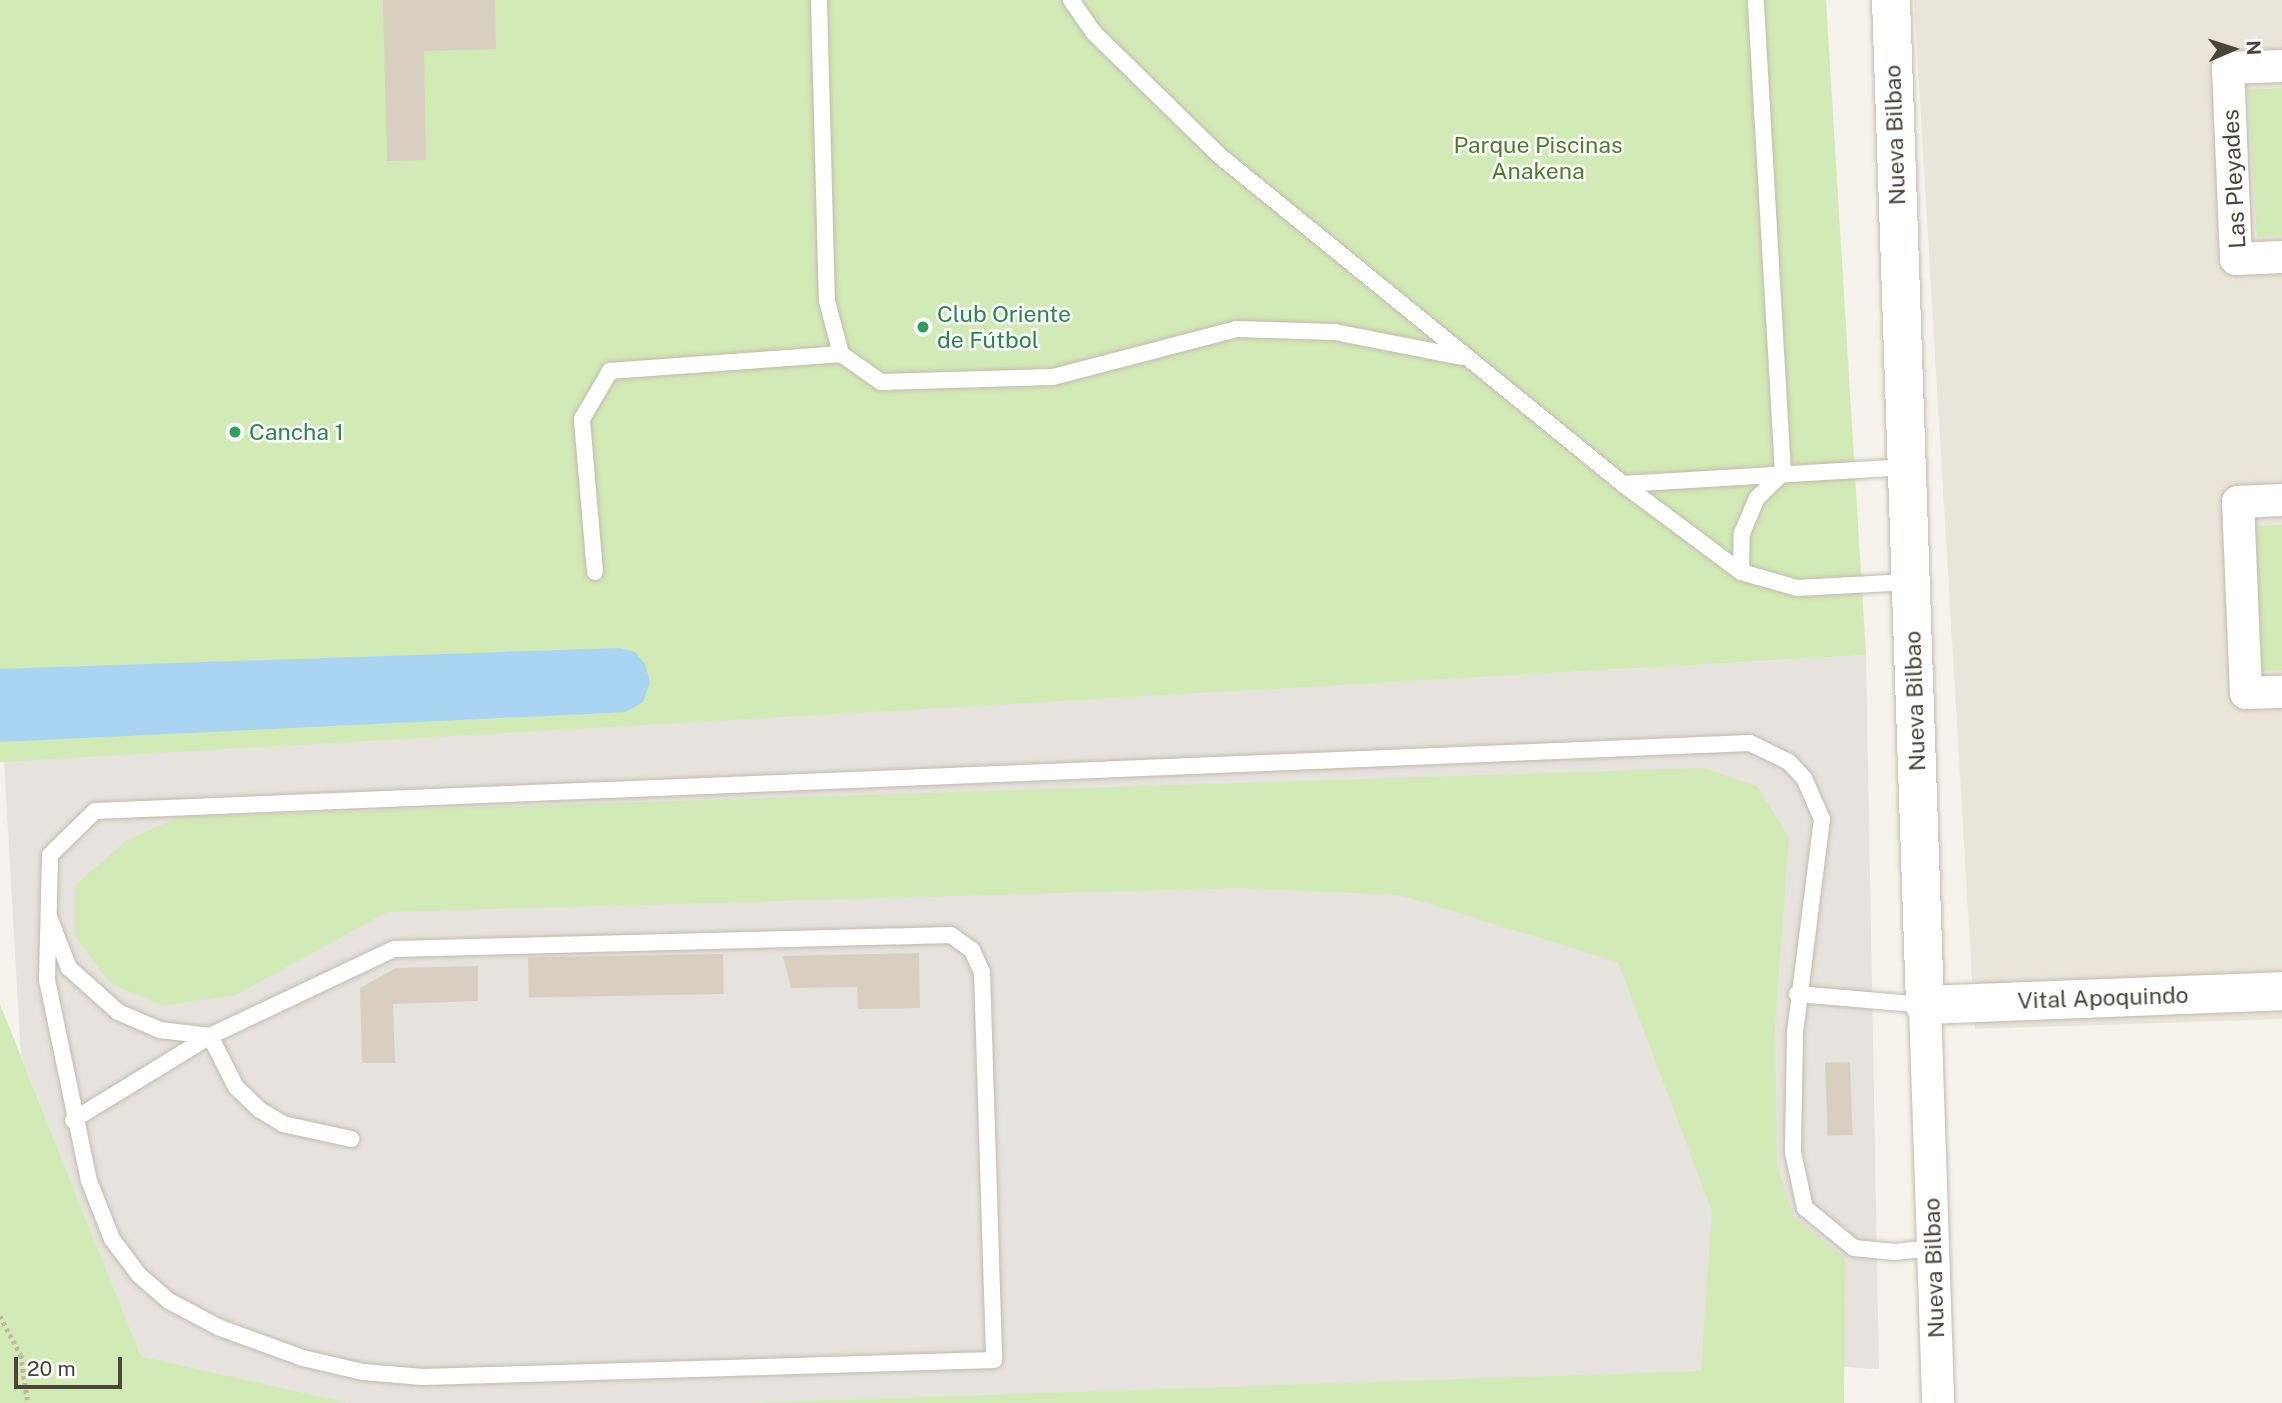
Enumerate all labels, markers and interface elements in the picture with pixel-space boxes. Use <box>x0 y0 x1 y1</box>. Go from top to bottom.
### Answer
north arrow <box>2198 14 2268 84</box>
text: N <box>2243 40 2265 56</box>
street label: Nueva Bilbao <box>1879 64 1911 206</box>
street label: Las Pleyades <box>2217 109 2251 249</box>
park label: Parque Piscinas Anakena <box>1453 131 1623 185</box>
place label: Club Oriente de Fútbol <box>937 300 1071 354</box>
marker: Club Oriente de Fútbol <box>915 319 931 335</box>
place label: Cancha 1 <box>249 418 344 446</box>
marker: Cancha 1 <box>227 424 243 440</box>
street label: Nueva Bilbao <box>1899 630 1931 772</box>
street label: Vital Apoquindo <box>2017 981 2189 1015</box>
street label: Nueva Bilbao <box>1918 1197 1950 1339</box>
scale bar <box>18 1344 126 1388</box>
text: 20 m <box>27 1356 76 1381</box>

